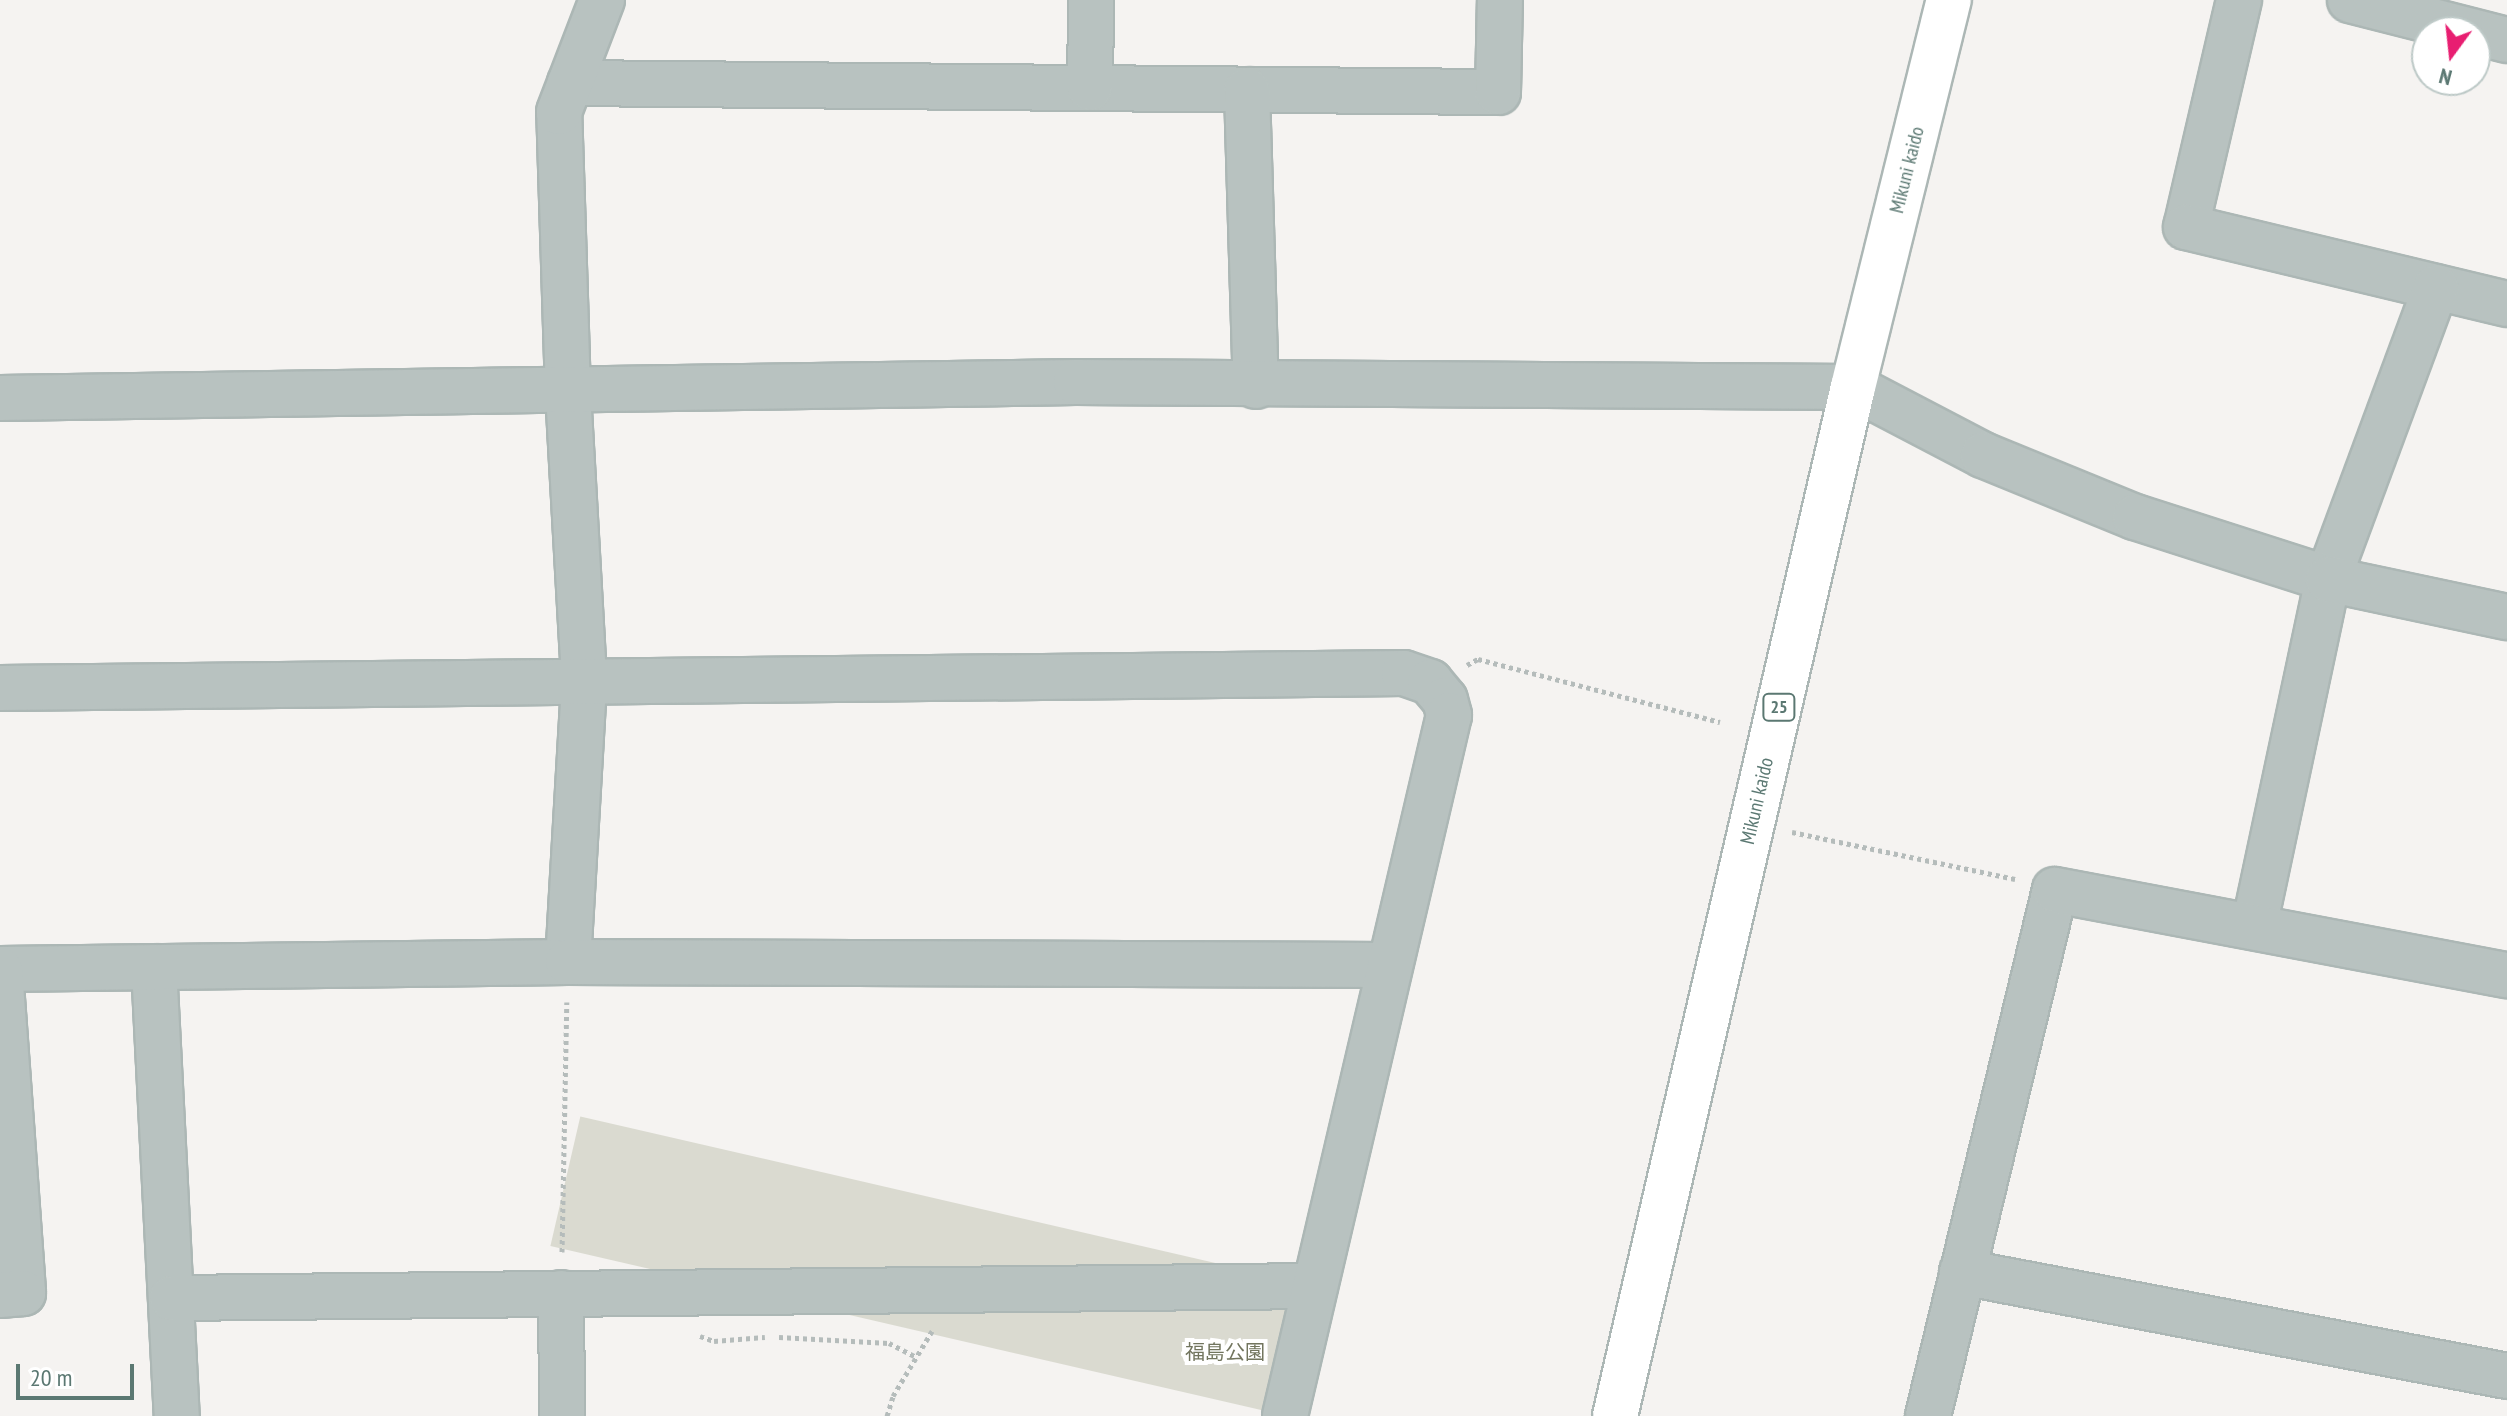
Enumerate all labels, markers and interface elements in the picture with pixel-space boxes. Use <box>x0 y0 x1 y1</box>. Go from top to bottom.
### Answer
north arrow <box>2411 16 2491 96</box>
text: N <box>2436 62 2455 92</box>
street label: Mikuni kaido <box>1885 124 1929 216</box>
road number: 25 <box>1761 693 1797 721</box>
street label: Mikuni kaido <box>1735 755 1779 847</box>
park label: 福島公園 <box>1185 1340 1265 1364</box>
scale bar <box>20 1348 138 1398</box>
text: 20 m <box>30 1362 72 1393</box>

